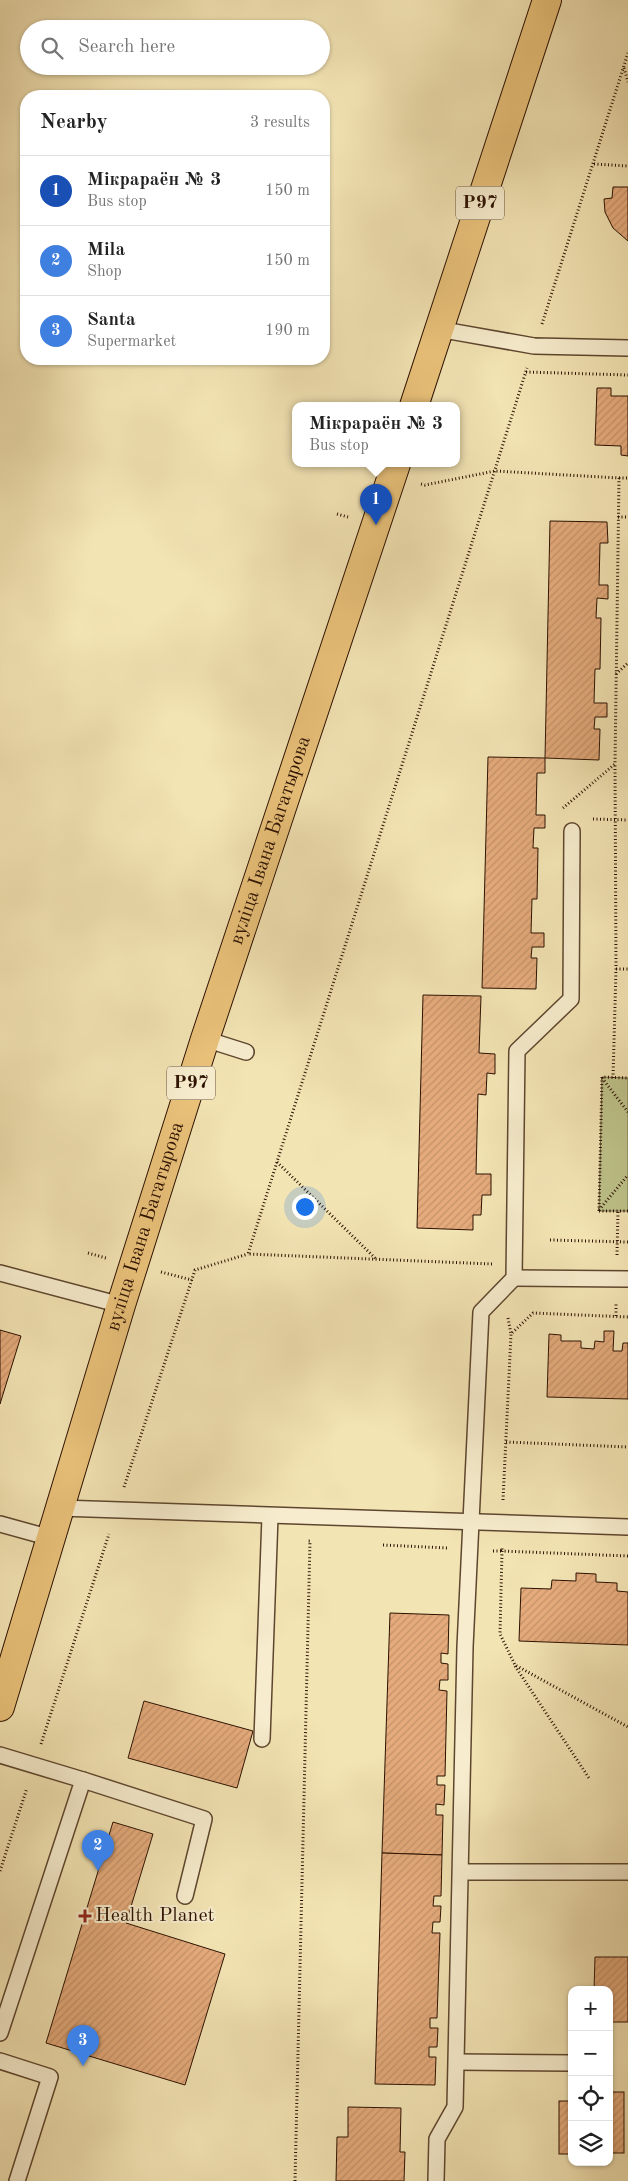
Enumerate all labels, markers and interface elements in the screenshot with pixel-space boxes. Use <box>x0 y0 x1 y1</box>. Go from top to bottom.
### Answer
search box <box>20 20 330 75</box>
icon: search <box>38 34 66 62</box>
text: Search here <box>78 38 175 57</box>
text: Nearby <box>40 112 108 133</box>
text: 3 results <box>250 115 310 131</box>
text: Мікрараён № 3 <box>87 171 221 190</box>
text: 1 <box>51 183 61 199</box>
text: 150 m <box>265 183 310 199</box>
road number: Р97 <box>456 187 504 220</box>
text: Bus stop <box>87 194 147 210</box>
text: Mila <box>87 241 125 260</box>
text: 2 <box>51 253 61 269</box>
text: 150 m <box>265 253 310 269</box>
text: Shop <box>87 264 122 280</box>
text: Santa <box>87 311 136 330</box>
text: 3 <box>51 323 61 339</box>
text: 190 m <box>265 323 310 339</box>
text: Supermarket <box>87 334 176 350</box>
popup <box>292 402 460 467</box>
text: Мікрараён № 3 <box>309 415 443 434</box>
text: Bus stop <box>309 438 369 454</box>
pin: 1 <box>360 484 392 525</box>
street label: вуліца Івана Багатырова <box>227 734 315 947</box>
road number: Р97 <box>167 1066 215 1100</box>
street label: вуліца Івана Багатырова <box>104 1119 188 1334</box>
your location <box>292 1194 318 1220</box>
pin: 2 <box>82 1830 114 1871</box>
place label: Health Planet <box>95 1906 215 1926</box>
marker: Health Planet <box>79 1910 91 1922</box>
map controls <box>568 1986 613 2166</box>
button: + <box>568 1986 613 2031</box>
pin: 3 <box>67 2025 99 2066</box>
button: − <box>568 2031 613 2076</box>
button: locate <box>568 2076 613 2121</box>
button: layers <box>568 2121 613 2166</box>

